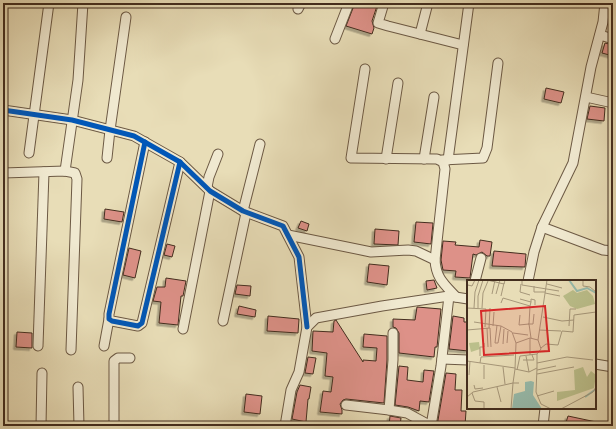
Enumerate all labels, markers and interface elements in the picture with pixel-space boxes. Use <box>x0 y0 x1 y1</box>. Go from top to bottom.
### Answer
inset map <box>467 280 596 409</box>

